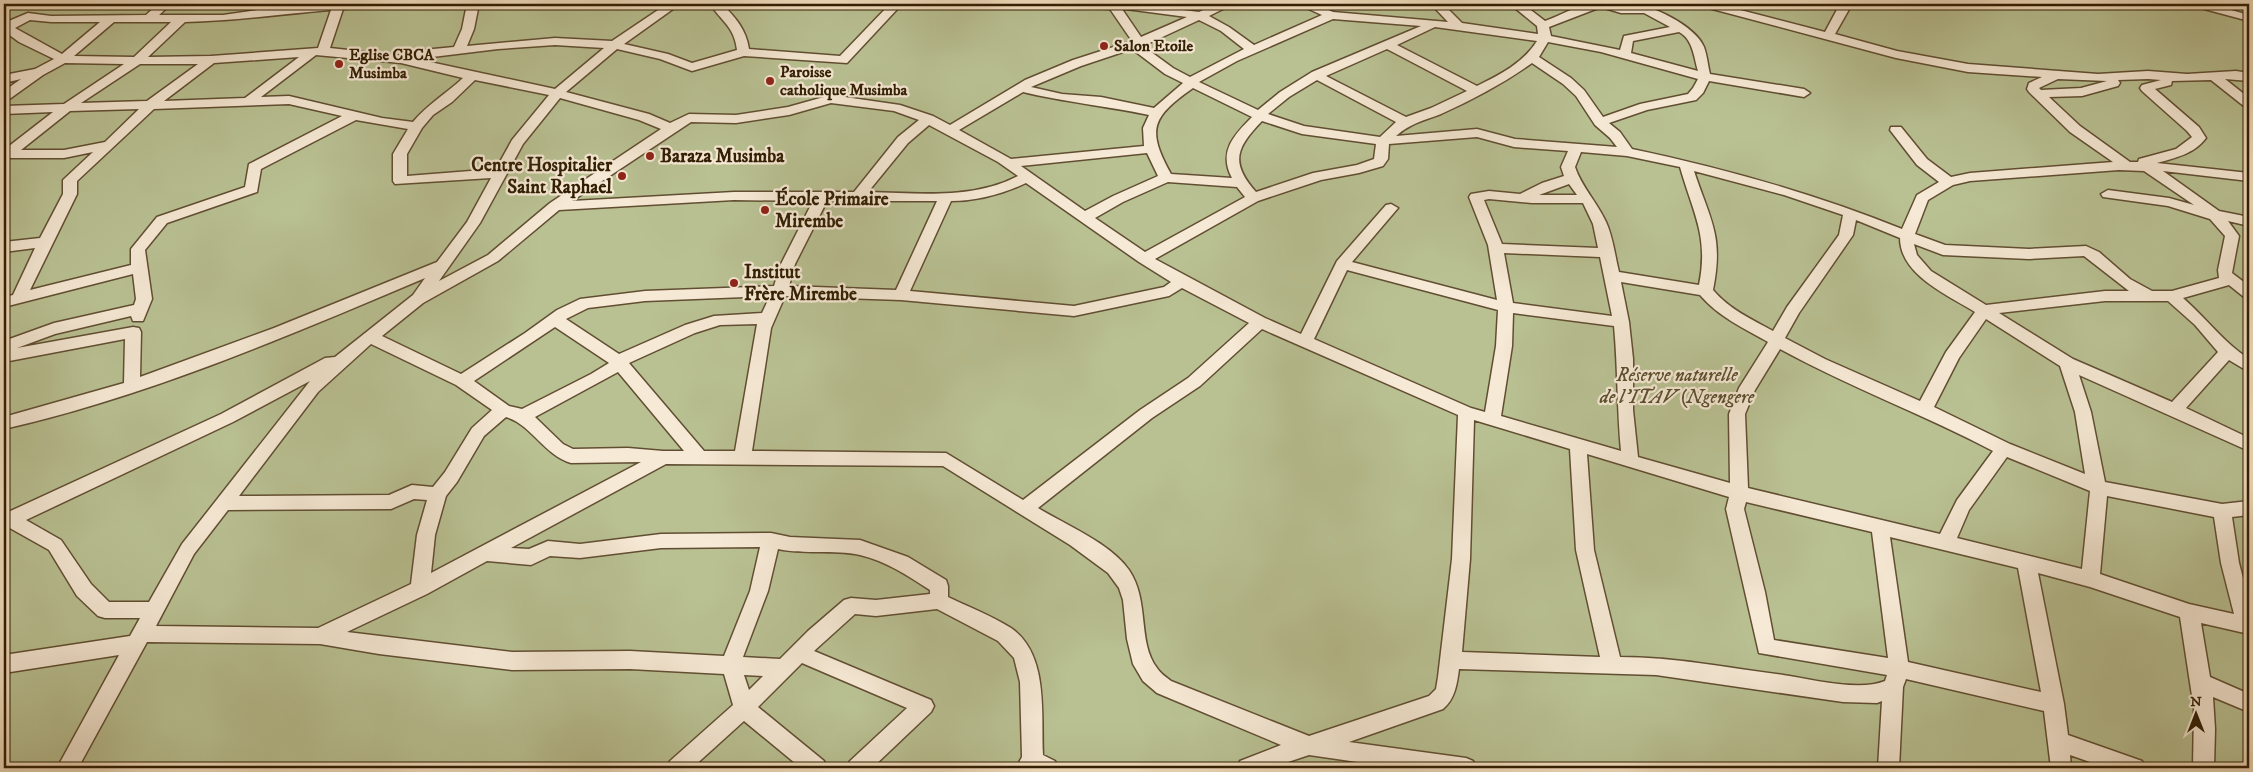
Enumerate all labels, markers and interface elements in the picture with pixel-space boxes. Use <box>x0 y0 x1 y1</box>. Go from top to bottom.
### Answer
place label: Salon Etoile <box>1114 36 1194 56</box>
marker: Salon Etoile <box>1098 40 1110 52</box>
place label: Eglise CBCA Musimba <box>349 45 435 83</box>
marker: Eglise CBCA Musimba <box>333 58 345 70</box>
place label: Paroisse catholique Musimba <box>780 62 909 101</box>
marker: Paroisse catholique Musimba <box>764 75 776 87</box>
place label: Baraza Musimba <box>660 145 785 168</box>
marker: Baraza Musimba <box>644 150 656 162</box>
place label: Centre Hospitalier Saint Raphael <box>471 154 613 199</box>
marker: Centre Hospitalier Saint Raphael <box>616 170 628 182</box>
place label: École Primaire Mirembe <box>775 186 889 233</box>
marker: École Primaire Mirembe <box>759 204 771 216</box>
place label: Institut Frère Mirembe <box>744 261 857 306</box>
marker: Institut Frère Mirembe <box>728 277 740 289</box>
park label: Réserve naturelle de l'ITAV (Ngengere <box>1599 364 1755 409</box>
north arrow <box>2170 690 2220 740</box>
text: N <box>2190 693 2202 711</box>

